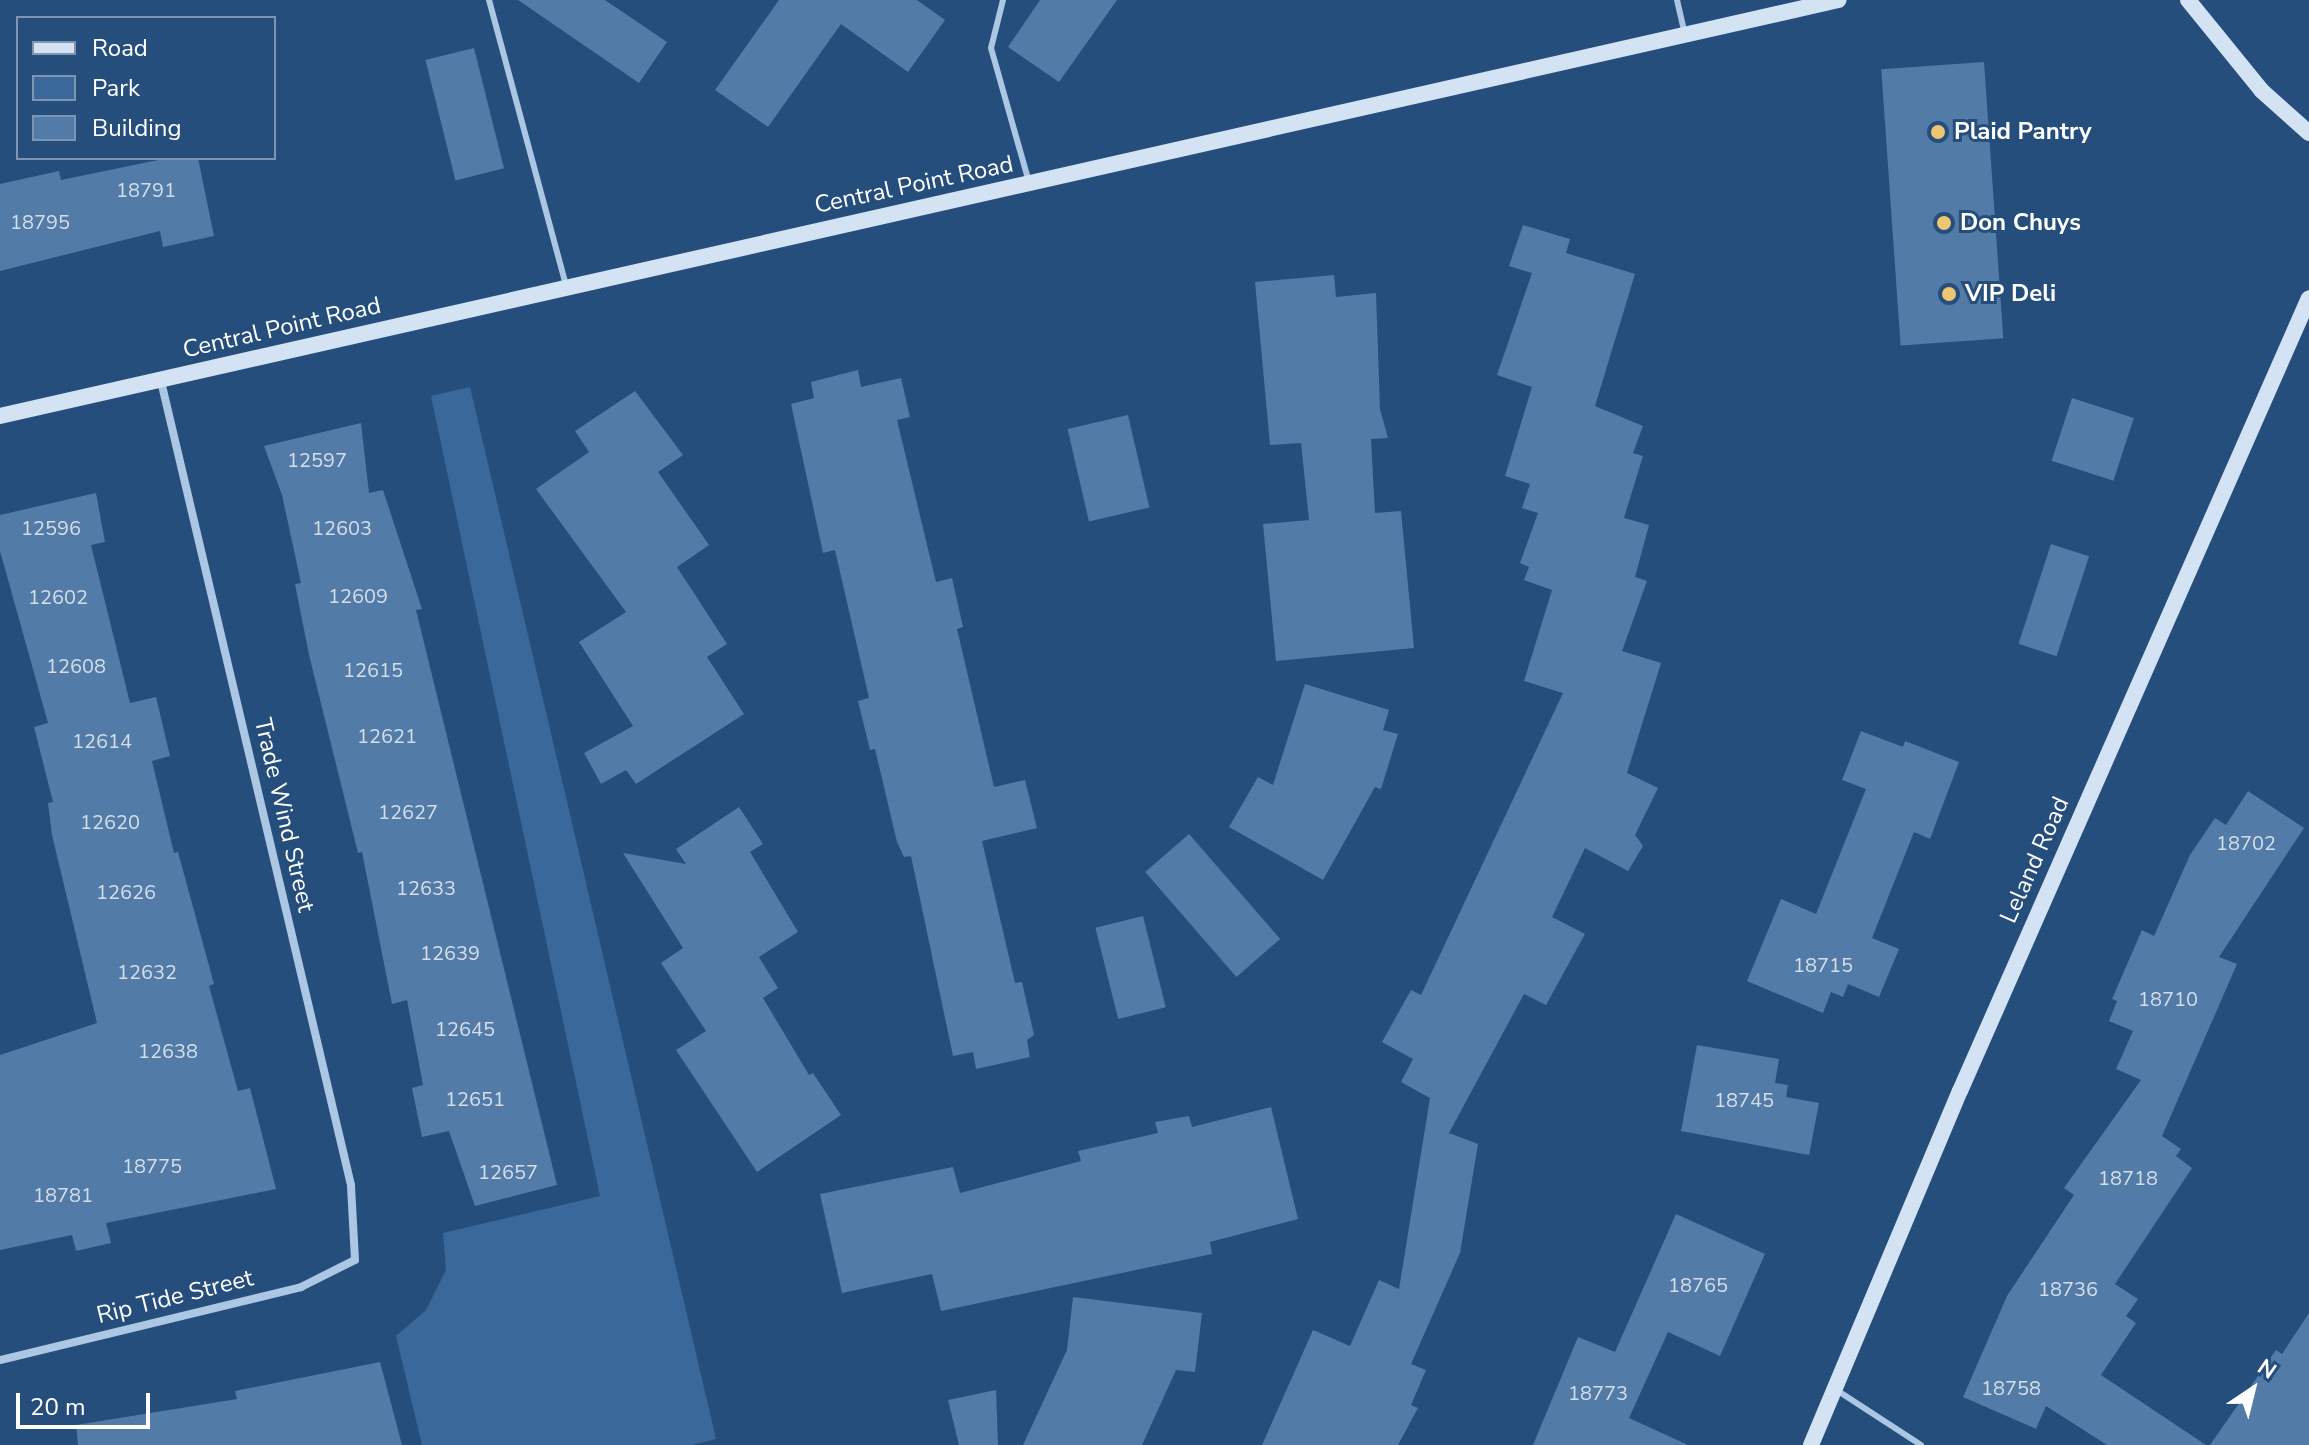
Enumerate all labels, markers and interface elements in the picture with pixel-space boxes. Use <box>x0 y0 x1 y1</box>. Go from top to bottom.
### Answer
legend <box>16 16 276 160</box>
text: Road <box>92 32 148 64</box>
text: Park <box>92 72 140 104</box>
text: Building <box>92 112 182 144</box>
place label: Plaid Pantry <box>1954 118 2092 146</box>
marker: Plaid Pantry <box>1929 123 1947 141</box>
street label: Central Point Road <box>812 150 1016 220</box>
house number: 18791 <box>116 178 176 202</box>
place label: Don Chuys <box>1960 209 2081 237</box>
house number: 18795 <box>10 210 70 234</box>
marker: Don Chuys <box>1935 214 1953 232</box>
place label: VIP Deli <box>1965 280 2056 308</box>
marker: VIP Deli <box>1940 285 1958 303</box>
street label: Central Point Road <box>180 291 384 365</box>
house number: 12597 <box>287 448 347 472</box>
house number: 12596 <box>21 516 81 540</box>
house number: 12603 <box>312 516 372 540</box>
house number: 12609 <box>328 584 388 608</box>
house number: 12602 <box>28 585 88 609</box>
house number: 12608 <box>46 654 106 678</box>
house number: 12615 <box>343 658 403 682</box>
street label: Trade Wind Street <box>248 715 320 915</box>
house number: 12621 <box>357 724 417 748</box>
house number: 12614 <box>72 729 132 753</box>
street label: Leland Road <box>1994 792 2076 928</box>
house number: 12627 <box>378 800 438 824</box>
house number: 12620 <box>80 810 140 834</box>
house number: 18702 <box>2216 831 2276 855</box>
house number: 12633 <box>396 876 456 900</box>
house number: 12626 <box>96 880 156 904</box>
house number: 12639 <box>420 941 480 965</box>
house number: 18715 <box>1793 953 1853 977</box>
house number: 12632 <box>117 960 177 984</box>
house number: 18710 <box>2138 987 2198 1011</box>
house number: 12645 <box>435 1017 495 1041</box>
house number: 12638 <box>138 1039 198 1063</box>
house number: 12651 <box>445 1087 505 1111</box>
house number: 18745 <box>1714 1088 1774 1112</box>
house number: 18775 <box>122 1154 182 1178</box>
house number: 12657 <box>478 1160 538 1184</box>
house number: 18718 <box>2098 1166 2158 1190</box>
house number: 18781 <box>33 1183 93 1207</box>
street label: Rip Tide Street <box>94 1264 256 1330</box>
house number: 18765 <box>1668 1273 1728 1297</box>
house number: 18736 <box>2038 1277 2098 1301</box>
north arrow <box>2213 1349 2293 1429</box>
text: N <box>2251 1352 2282 1386</box>
house number: 18758 <box>1981 1376 2041 1400</box>
scale bar <box>20 1377 154 1427</box>
house number: 18773 <box>1568 1381 1628 1405</box>
text: 20 m <box>30 1391 86 1423</box>

